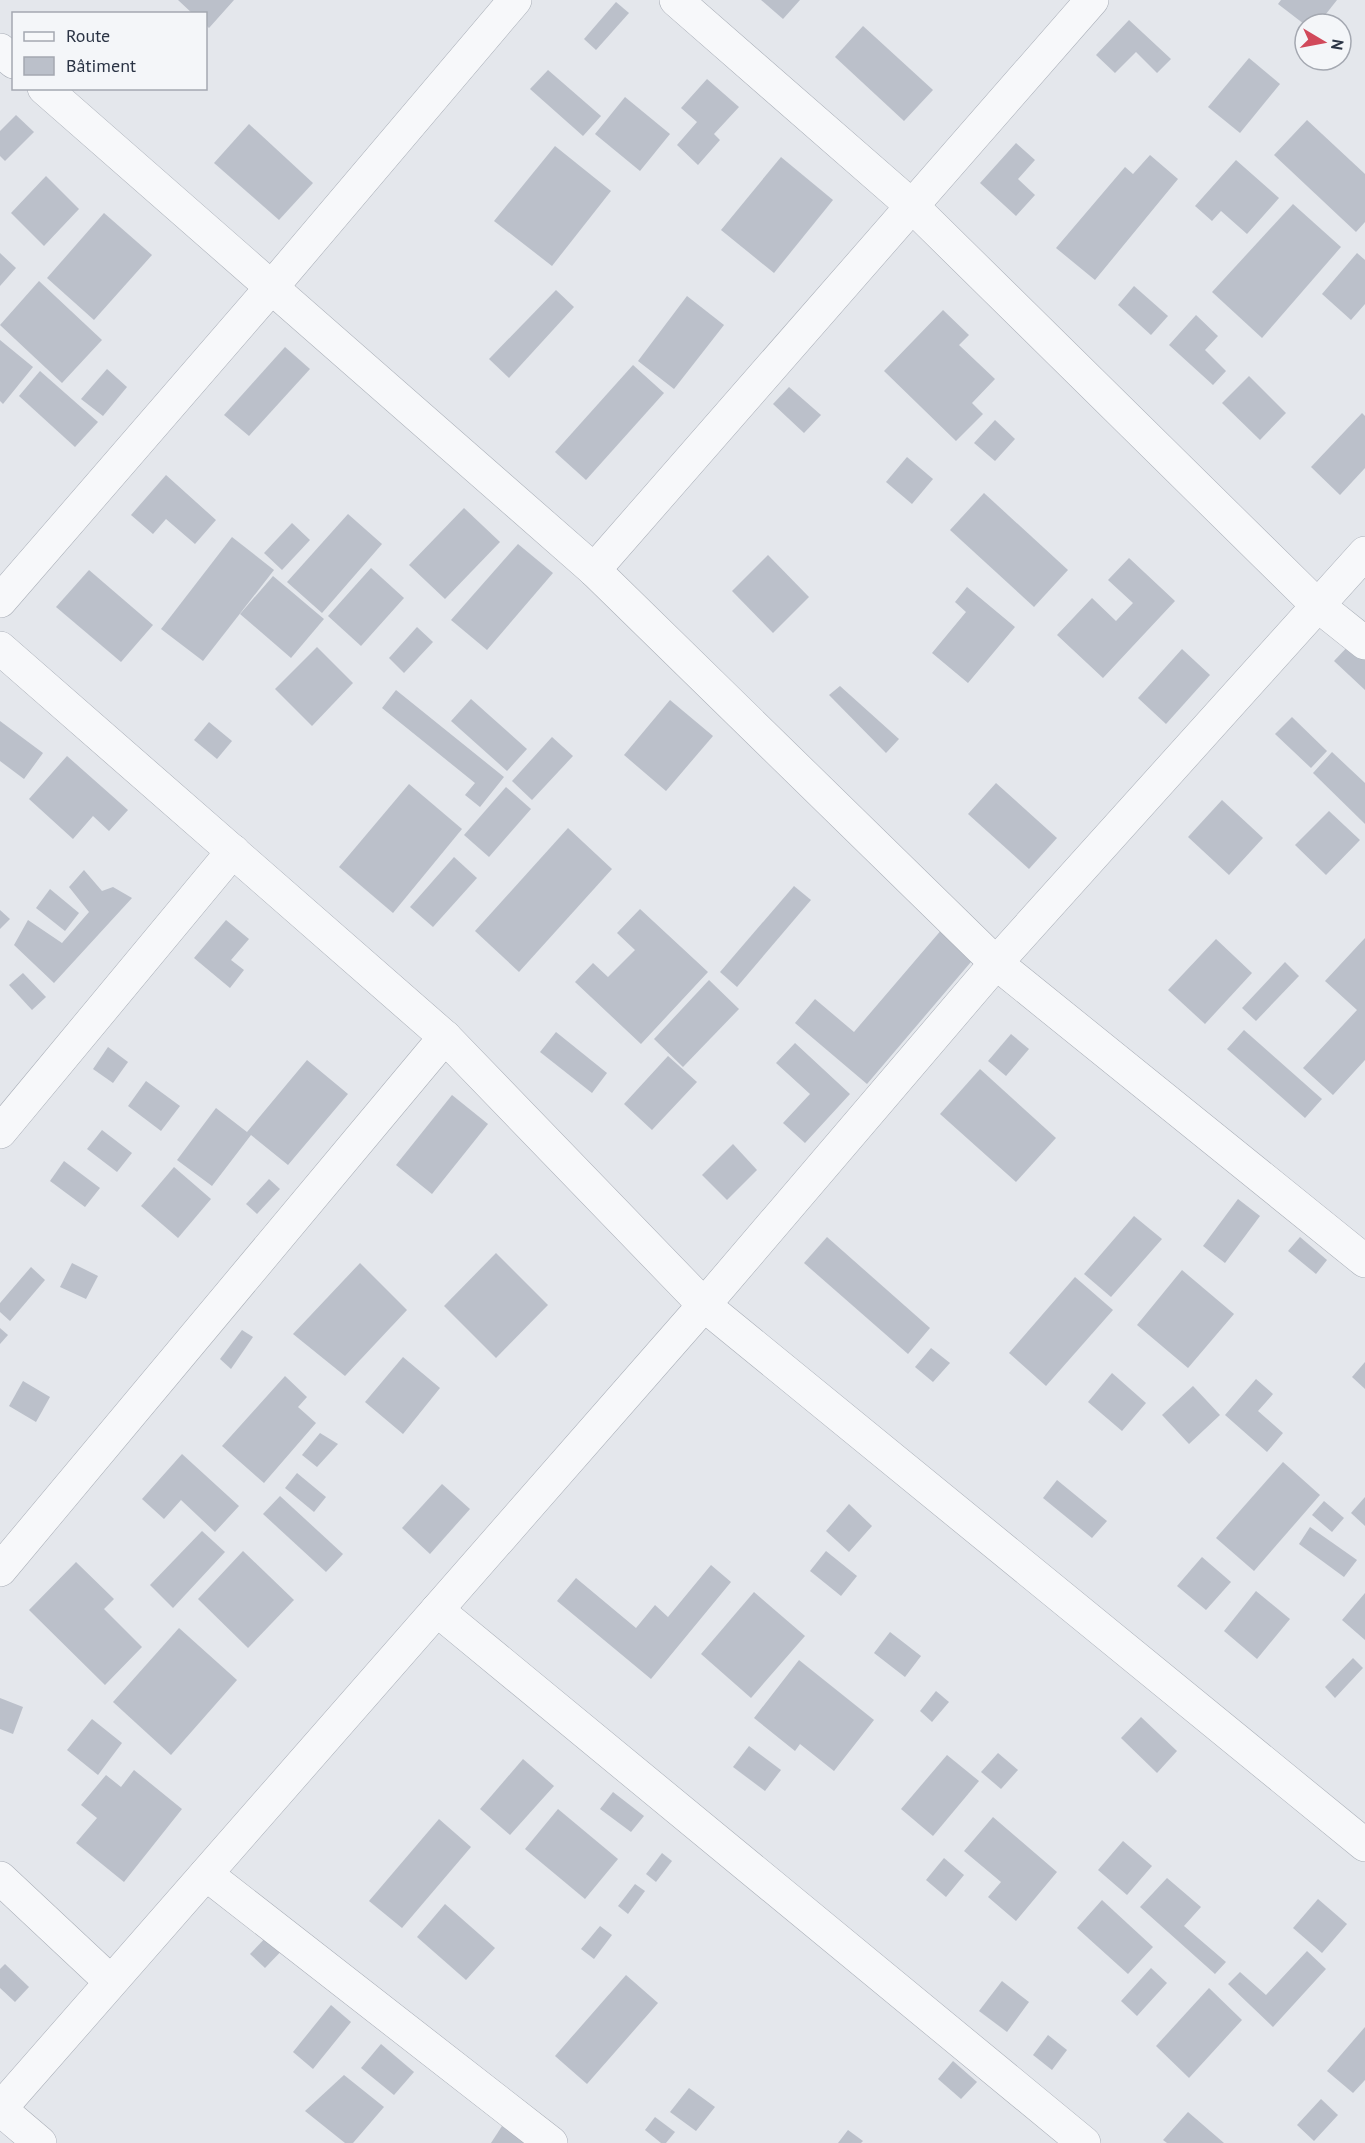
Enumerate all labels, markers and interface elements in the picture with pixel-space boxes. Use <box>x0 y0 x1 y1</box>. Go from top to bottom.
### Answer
legend <box>12 12 207 90</box>
north arrow <box>1293 12 1353 72</box>
text: Route <box>66 24 110 47</box>
text: N <box>1327 38 1349 52</box>
text: Bâtiment <box>66 54 136 77</box>

